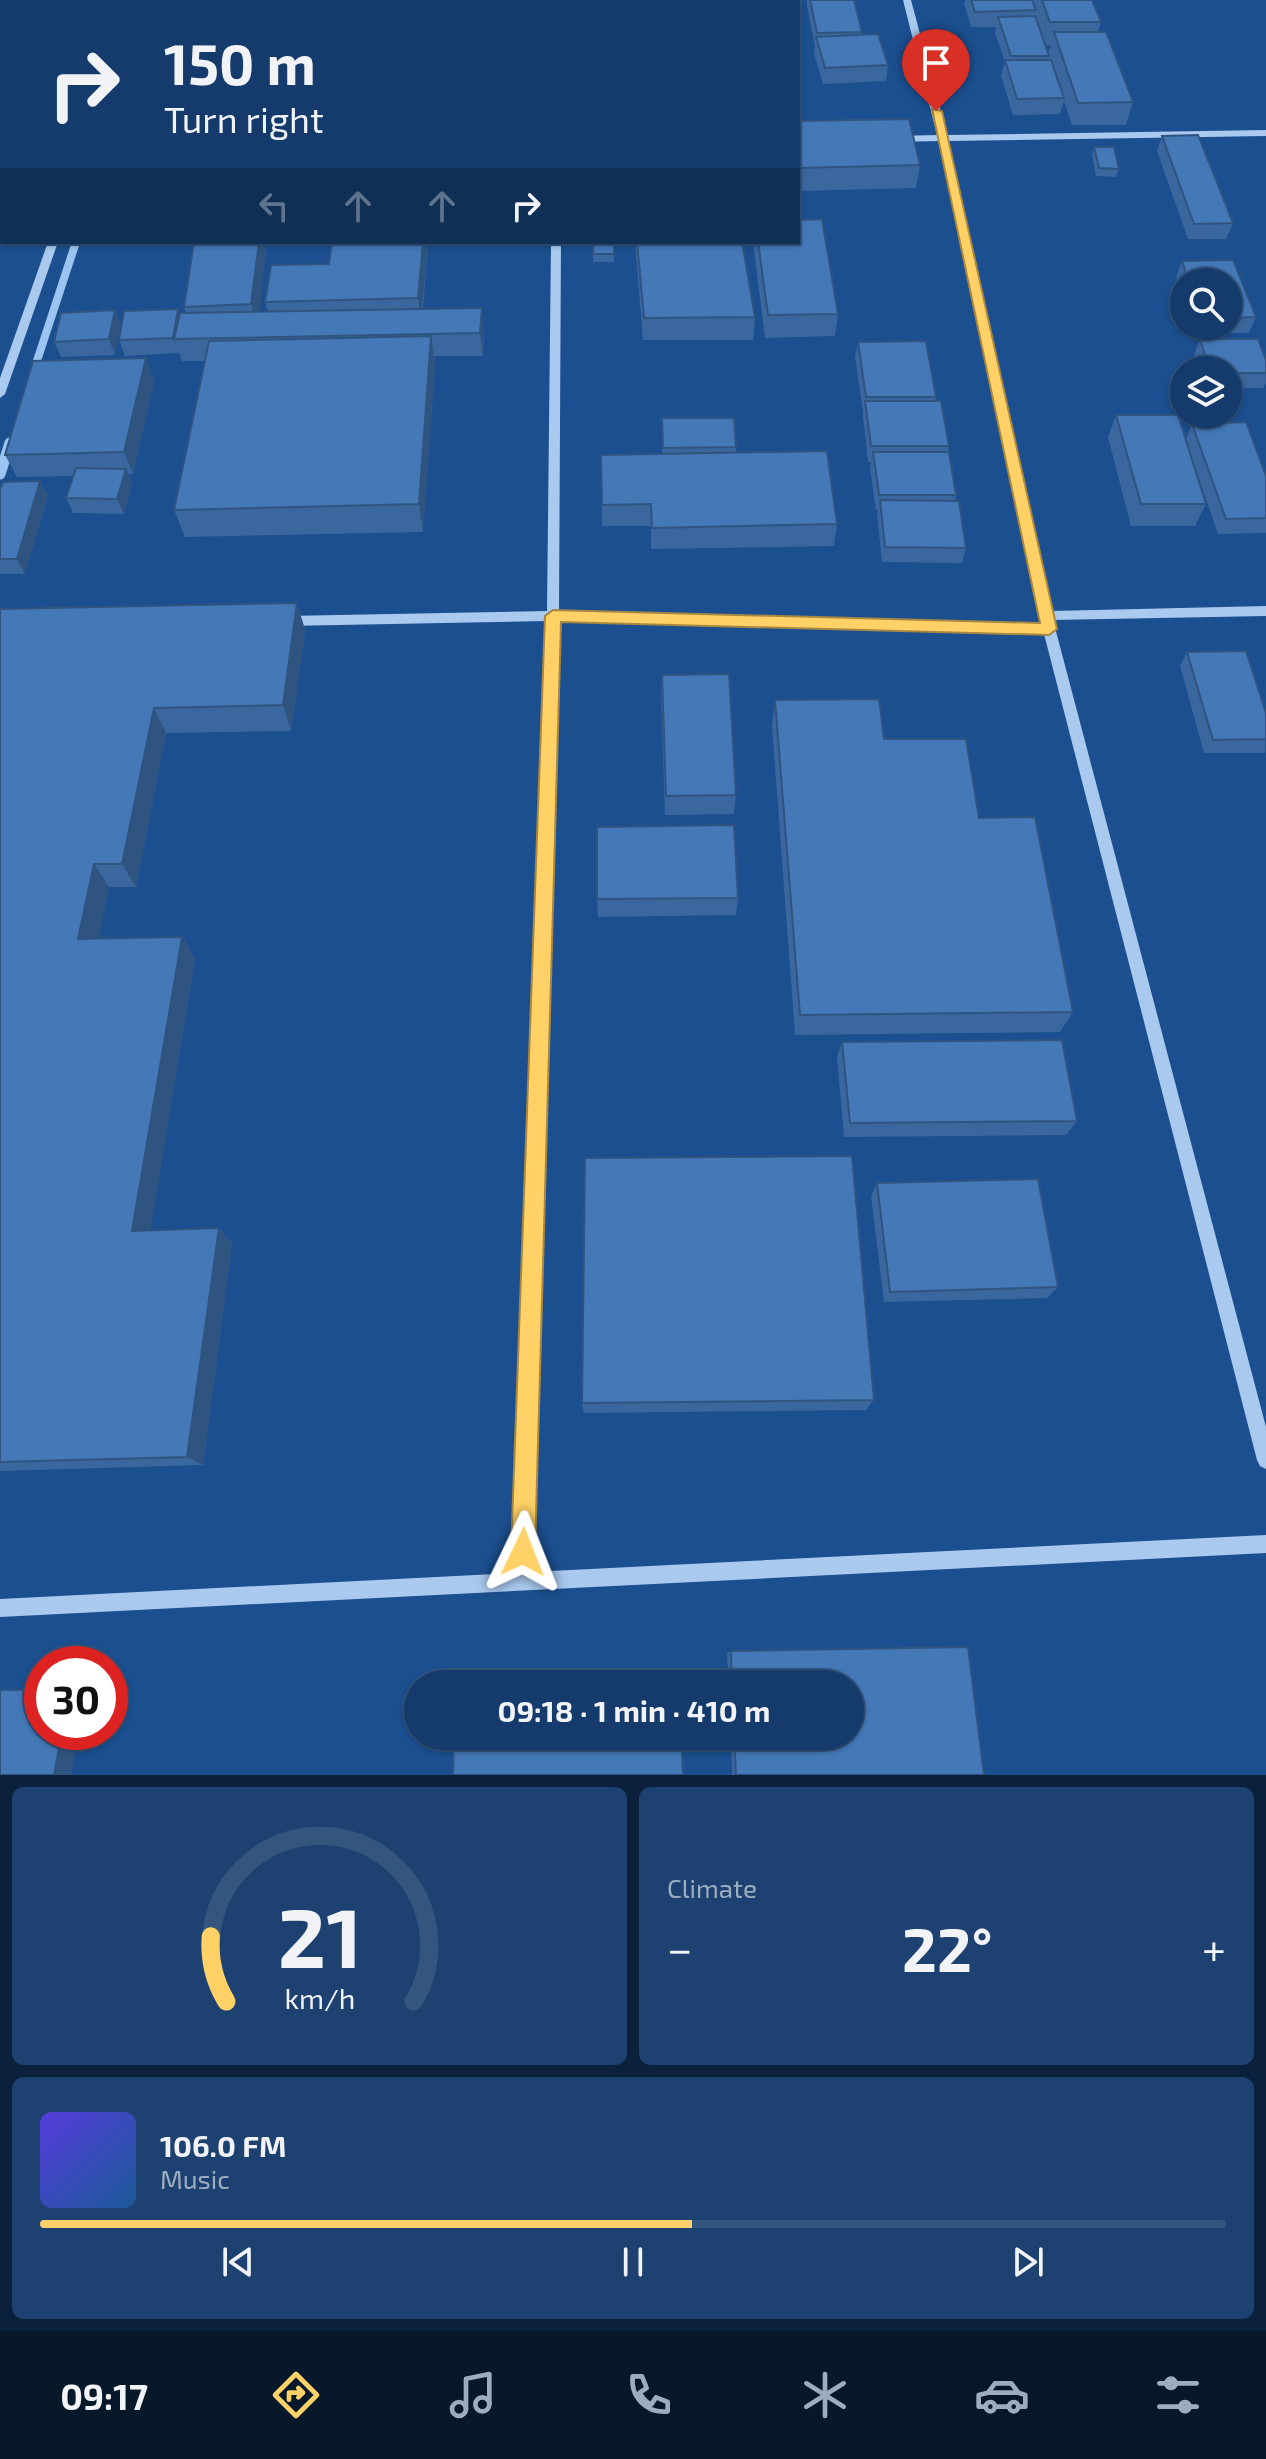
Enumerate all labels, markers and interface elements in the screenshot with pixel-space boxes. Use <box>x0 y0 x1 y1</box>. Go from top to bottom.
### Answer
text: 150 m <box>164 29 316 96</box>
pin <box>902 29 970 111</box>
icon: right <box>32 32 136 136</box>
icon: arrive <box>914 41 958 85</box>
text: Turn right <box>164 97 324 140</box>
icon: left <box>252 184 296 228</box>
icon: ahead <box>336 184 380 228</box>
icon: ahead <box>420 184 464 228</box>
icon: right <box>504 184 548 228</box>
map controls <box>1170 268 1242 428</box>
button: search <box>1170 268 1242 340</box>
button: layers <box>1170 356 1242 428</box>
position arrow <box>481 1510 565 1594</box>
speed limit sign: 30 <box>24 1646 128 1750</box>
text: 09:18 · 1 min · 410 m <box>497 1692 771 1728</box>
text: Climate <box>667 1872 757 1903</box>
text: 21 <box>277 1885 362 1985</box>
text: 22° <box>902 1912 992 1984</box>
text: − <box>667 1921 693 1974</box>
text: + <box>1202 1921 1226 1974</box>
text: km/h <box>284 1980 355 2015</box>
text: 106.0 FM <box>160 2127 286 2163</box>
text: Music <box>160 2163 230 2194</box>
icon: previous <box>216 2240 260 2284</box>
icon: pause <box>611 2240 655 2284</box>
icon: next <box>1006 2240 1050 2284</box>
icon: directions <box>268 2367 324 2423</box>
icon: music <box>445 2367 501 2423</box>
icon: phone <box>621 2367 677 2423</box>
icon: climate <box>797 2367 853 2423</box>
icon: car <box>974 2367 1030 2423</box>
icon: filters <box>1150 2367 1206 2423</box>
text: 09:17 <box>60 2374 148 2417</box>

